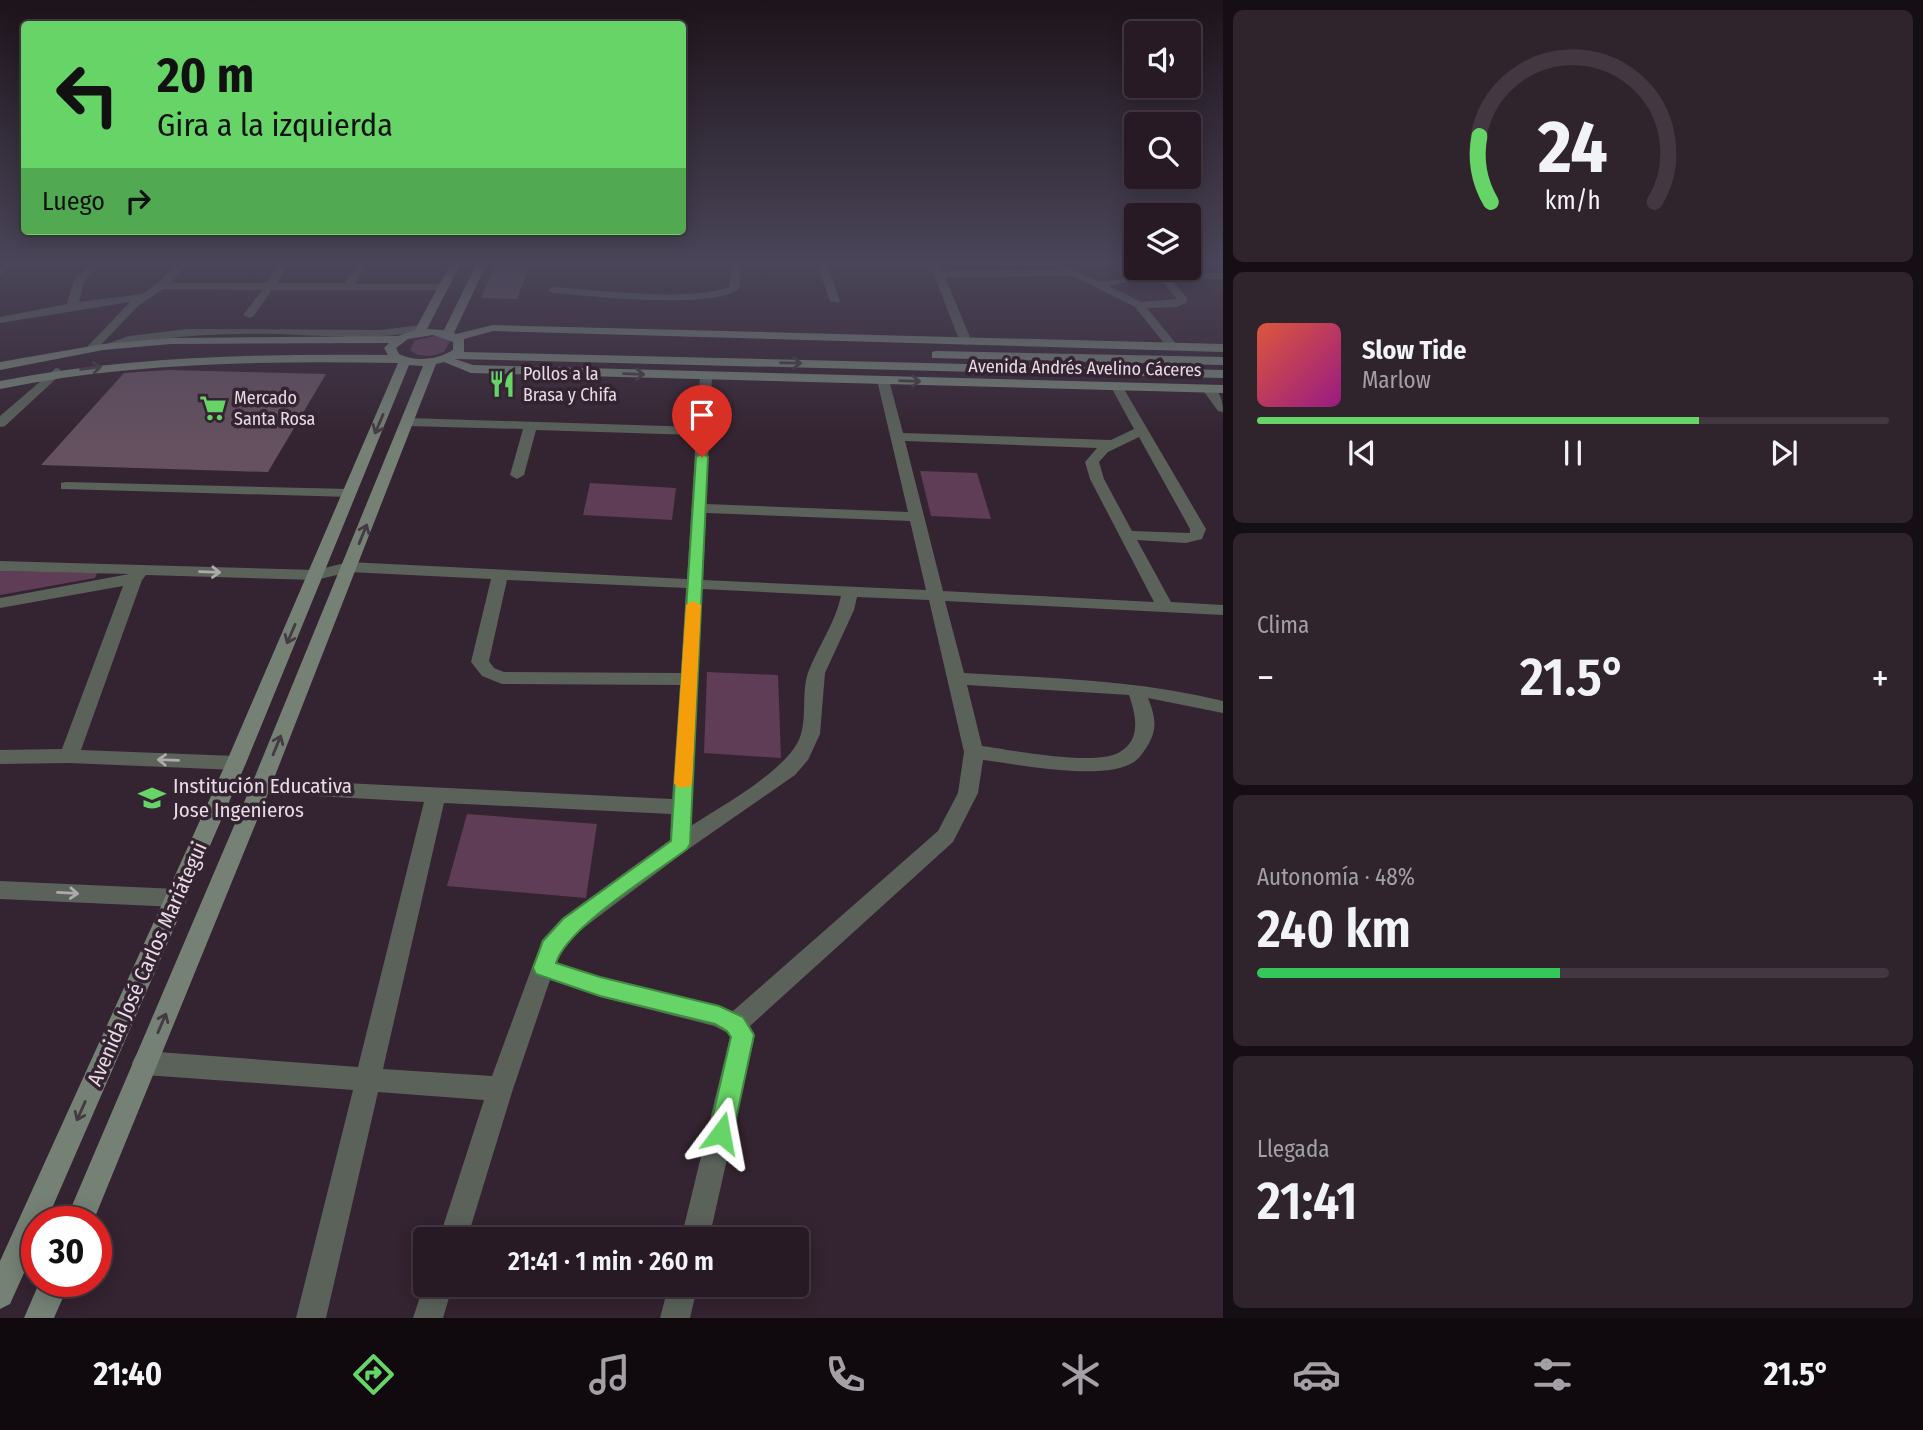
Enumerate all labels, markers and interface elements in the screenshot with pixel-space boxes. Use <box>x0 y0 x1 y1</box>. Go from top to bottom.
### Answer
map controls <box>1124 21 1201 280</box>
button: sound <box>1124 21 1201 98</box>
text: 20 m <box>157 46 254 105</box>
icon: left <box>42 49 133 140</box>
text: 24 <box>1537 104 1608 191</box>
text: Gira a la izquierda <box>157 106 393 144</box>
button: search <box>1124 112 1201 189</box>
icon: right <box>119 182 157 220</box>
text: Luego <box>42 186 105 217</box>
text: km/h <box>1545 186 1601 216</box>
button: layers <box>1124 203 1201 280</box>
text: Slow Tide <box>1362 335 1466 366</box>
street label: Avenida Andrés Avelino Cáceres <box>968 355 1202 381</box>
one-way arrow <box>779 357 802 370</box>
one-way arrow <box>79 361 102 374</box>
place label: Pollos a la Brasa y Chifa <box>523 363 617 406</box>
text: Marlow <box>1362 366 1431 394</box>
one-way arrow <box>622 367 645 381</box>
restaurant icon: Pollos a la Brasa y Chifa <box>487 369 517 399</box>
one-way arrow <box>898 374 921 388</box>
pin <box>672 385 732 457</box>
place label: Mercado Santa Rosa <box>234 387 316 430</box>
supermarket icon: Mercado Santa Rosa <box>198 393 228 423</box>
icon: arrive <box>683 396 721 434</box>
one-way arrow <box>372 413 385 434</box>
icon: previous <box>1343 434 1381 472</box>
icon: pause <box>1554 434 1592 472</box>
icon: next <box>1765 434 1803 472</box>
one-way arrow <box>357 523 370 545</box>
one-way arrow <box>198 565 221 578</box>
text: Clima <box>1257 611 1309 639</box>
one-way arrow <box>284 622 297 644</box>
text: 21.5° <box>1520 646 1626 709</box>
text: − <box>1257 655 1274 701</box>
text: + <box>1872 655 1889 701</box>
one-way arrow <box>272 734 285 756</box>
one-way arrow <box>157 754 180 767</box>
place label: Institución Educativa Jose Ingenieros <box>173 773 352 823</box>
school or university icon: Institución Educativa Jose Ingenieros <box>137 783 167 813</box>
street label: Avenida José Carlos Mariátegui <box>81 838 213 1090</box>
text: Autonomía · 48% <box>1257 863 1415 891</box>
one-way arrow <box>56 887 79 900</box>
text: 240 km <box>1257 898 1411 961</box>
one-way arrow <box>156 1012 169 1034</box>
position arrow <box>684 1096 758 1170</box>
one-way arrow <box>74 1100 87 1121</box>
text: Llegada <box>1257 1135 1329 1163</box>
text: 21:41 <box>1257 1170 1358 1233</box>
speed limit sign: 30 <box>21 1206 112 1297</box>
text: 21:41 · 1 min · 260 m <box>508 1246 714 1277</box>
icon: directions <box>349 1350 398 1399</box>
icon: music <box>585 1350 634 1399</box>
icon: phone <box>821 1350 870 1399</box>
icon: climate <box>1056 1350 1105 1399</box>
icon: car <box>1292 1350 1341 1399</box>
icon: filters <box>1528 1350 1577 1399</box>
text: 21:40 <box>93 1355 162 1393</box>
text: 21.5° <box>1764 1355 1830 1393</box>

